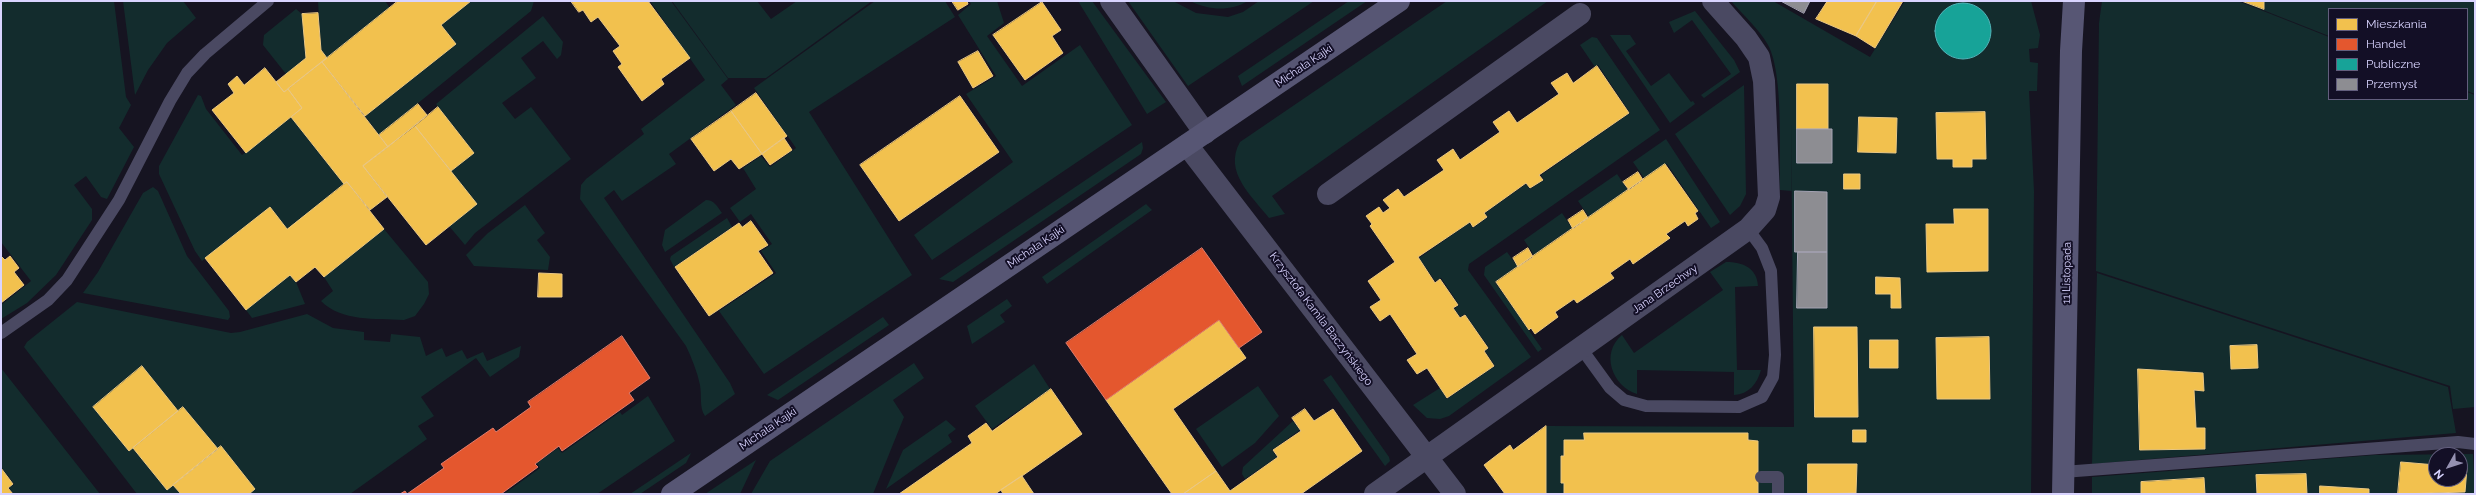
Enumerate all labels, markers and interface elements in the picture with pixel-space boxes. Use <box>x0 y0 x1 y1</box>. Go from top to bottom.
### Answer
legend <box>2328 8 2468 100</box>
text: Mieszkania <box>2366 17 2427 31</box>
text: Handel <box>2366 37 2406 51</box>
street label: Michała Kajki <box>1273 42 1335 90</box>
text: Publiczne <box>2366 57 2420 71</box>
text: Przemysł <box>2366 77 2417 91</box>
street label: Michała Kajki <box>1005 223 1067 271</box>
street label: 11 Listopada <box>2060 242 2074 304</box>
street label: Krzysztofa Kamila Baczyńskiego <box>1267 250 1375 388</box>
street label: Jana Brzechwy <box>1630 262 1700 316</box>
street label: Michała Kajki <box>737 405 799 453</box>
north arrow <box>2428 447 2468 487</box>
text: N <box>2431 467 2447 482</box>

